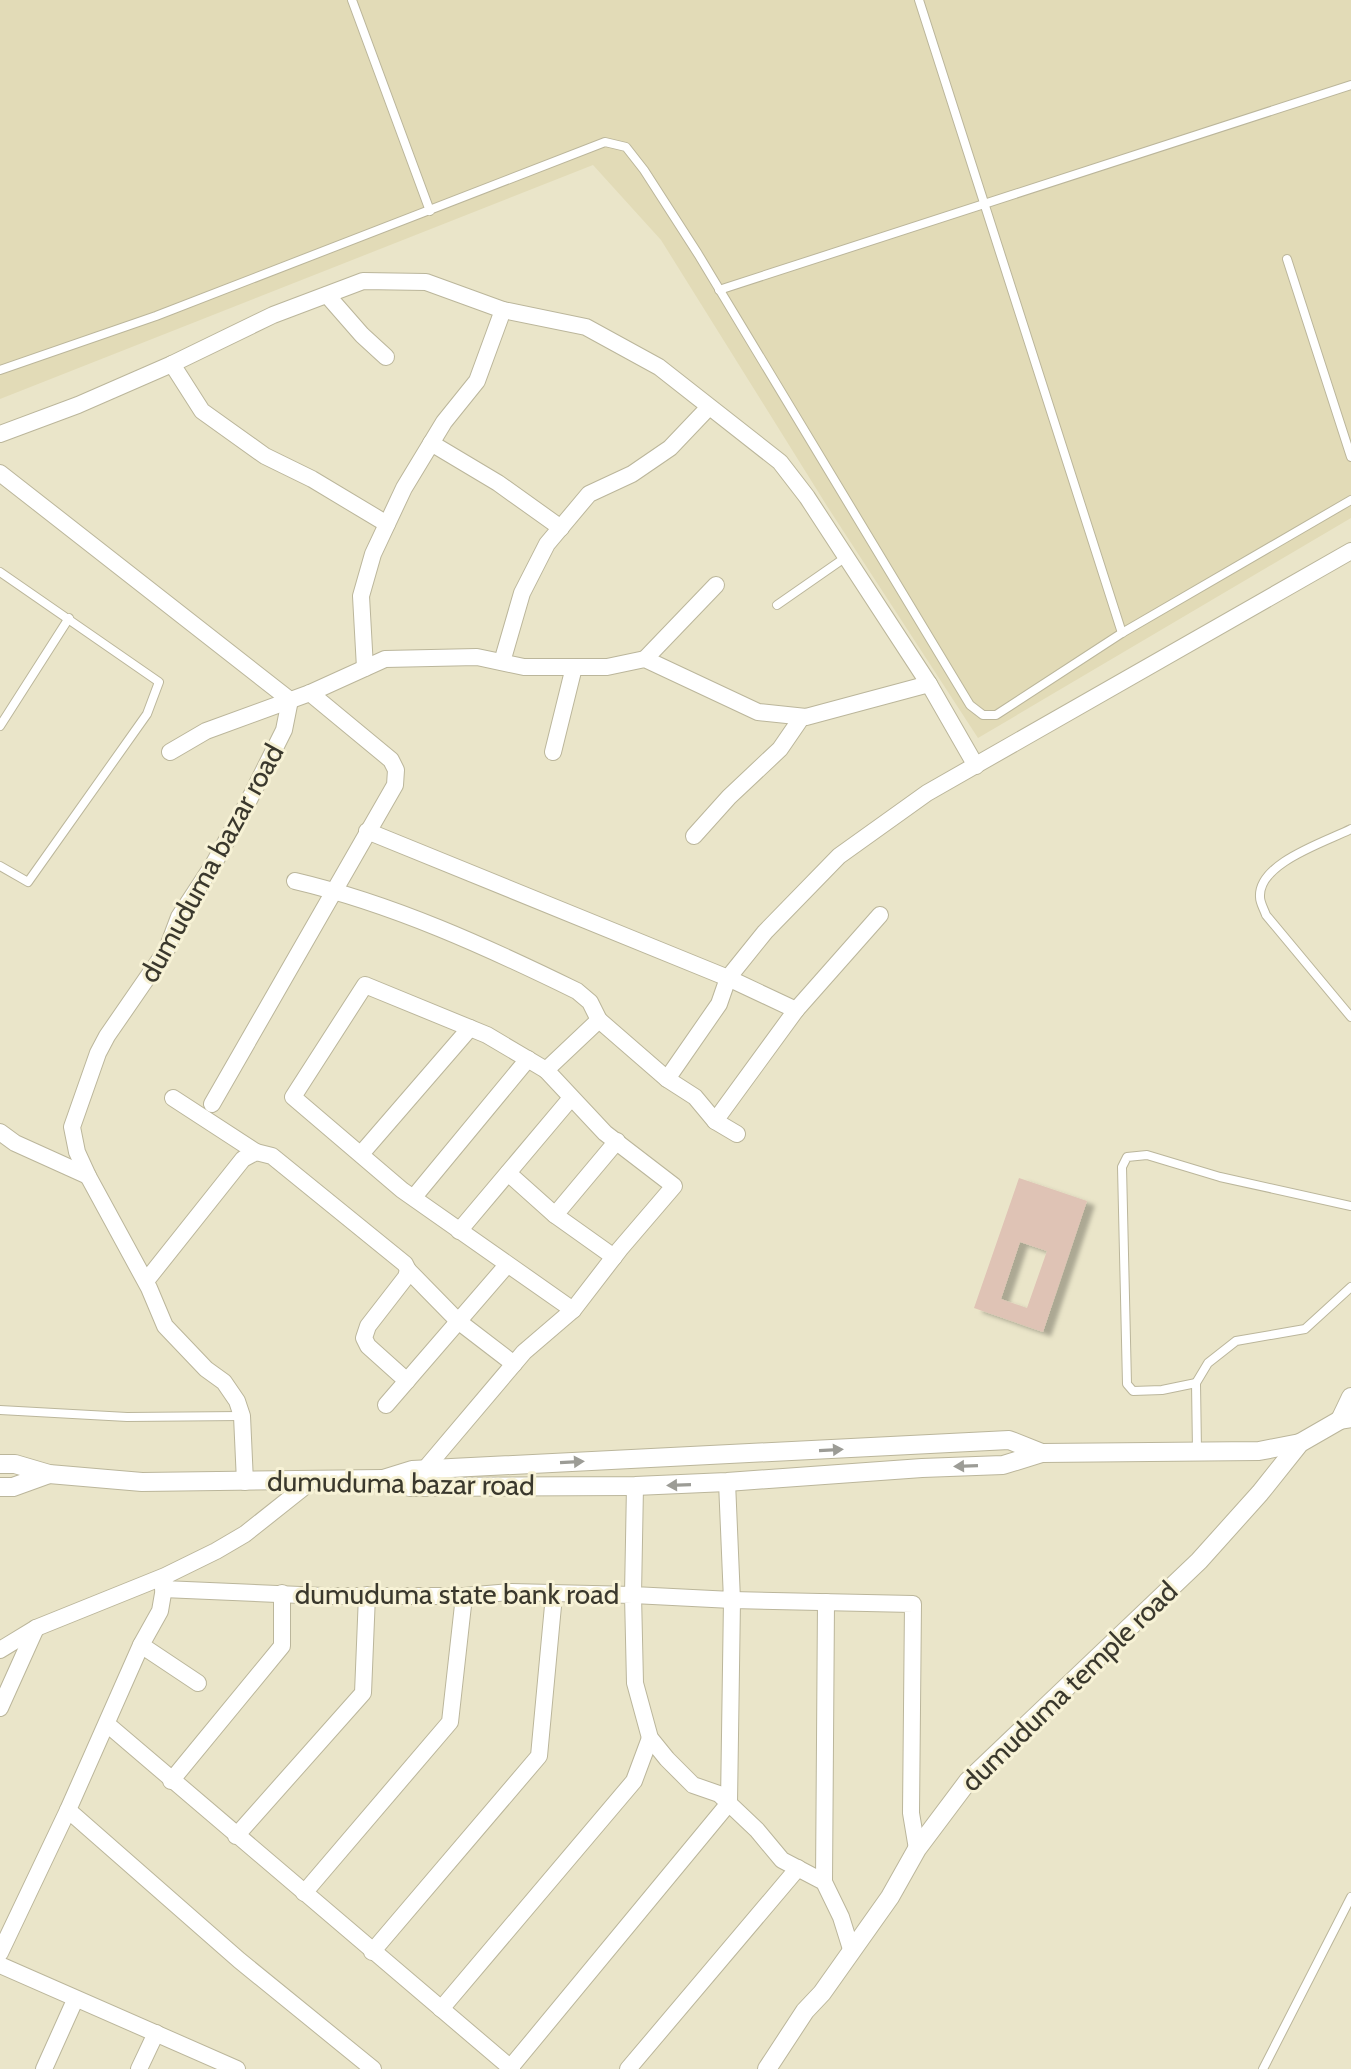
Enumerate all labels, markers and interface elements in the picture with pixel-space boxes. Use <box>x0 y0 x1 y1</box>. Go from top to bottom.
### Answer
street label: dumuduma bazar road <box>131 738 291 988</box>
one-way arrow <box>819 1443 844 1456</box>
one-way arrow <box>560 1455 585 1468</box>
one-way arrow <box>953 1460 978 1473</box>
street label: dumuduma bazar road <box>267 1464 535 1502</box>
one-way arrow <box>666 1478 691 1491</box>
street label: dumuduma temple road <box>954 1574 1184 1798</box>
street label: dumuduma state bank road <box>295 1577 619 1611</box>

